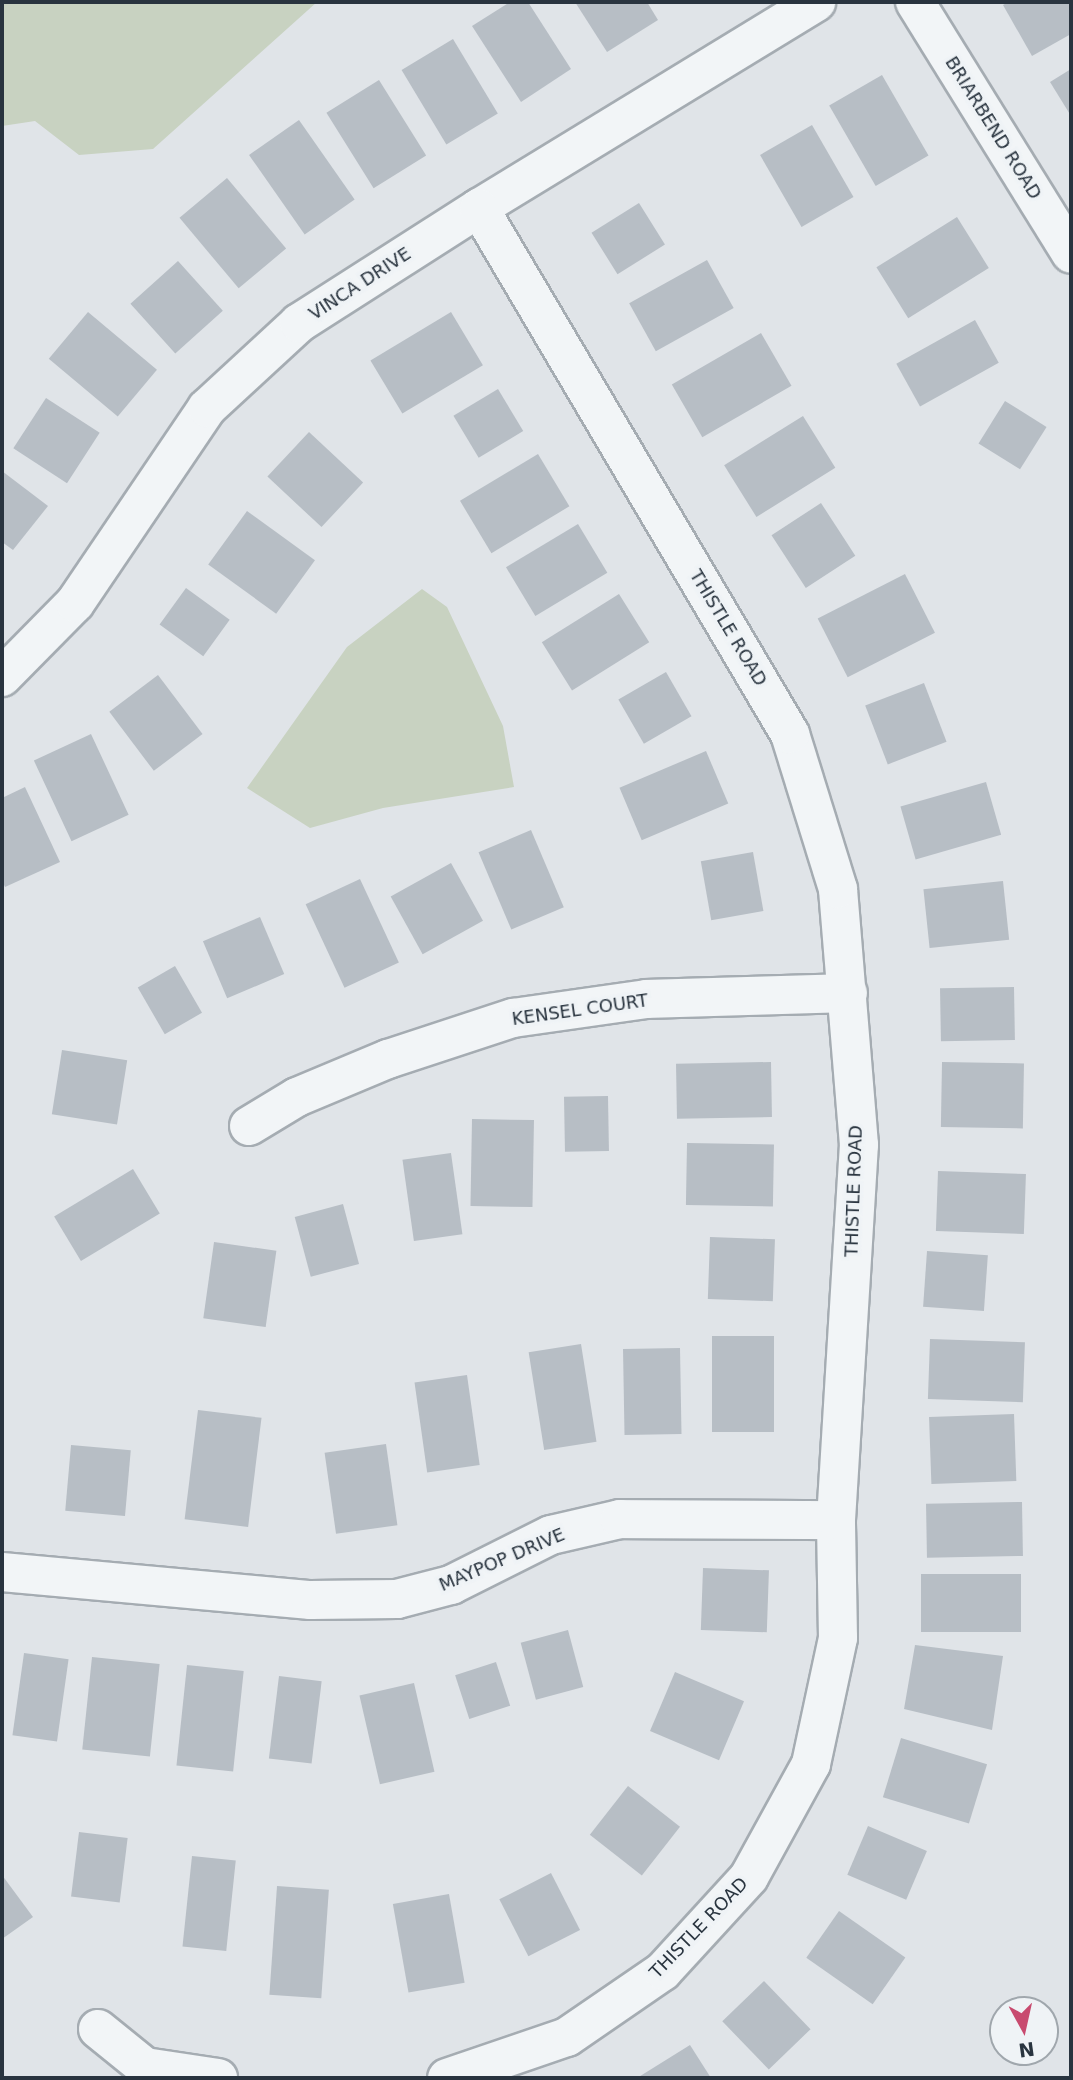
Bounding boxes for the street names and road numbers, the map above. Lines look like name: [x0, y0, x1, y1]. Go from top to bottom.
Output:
street label: BRIARBEND ROAD: [940, 53, 1046, 203]
street label: VINCA DRIVE: [305, 243, 415, 325]
street label: THISTLE ROAD: [685, 566, 771, 690]
street label: KENSEL COURT: [511, 990, 649, 1030]
street label: THISTLE ROAD: [841, 1125, 867, 1257]
street label: MAYPOP DRIVE: [436, 1524, 568, 1596]
street label: THISTLE ROAD: [645, 1873, 753, 1983]

